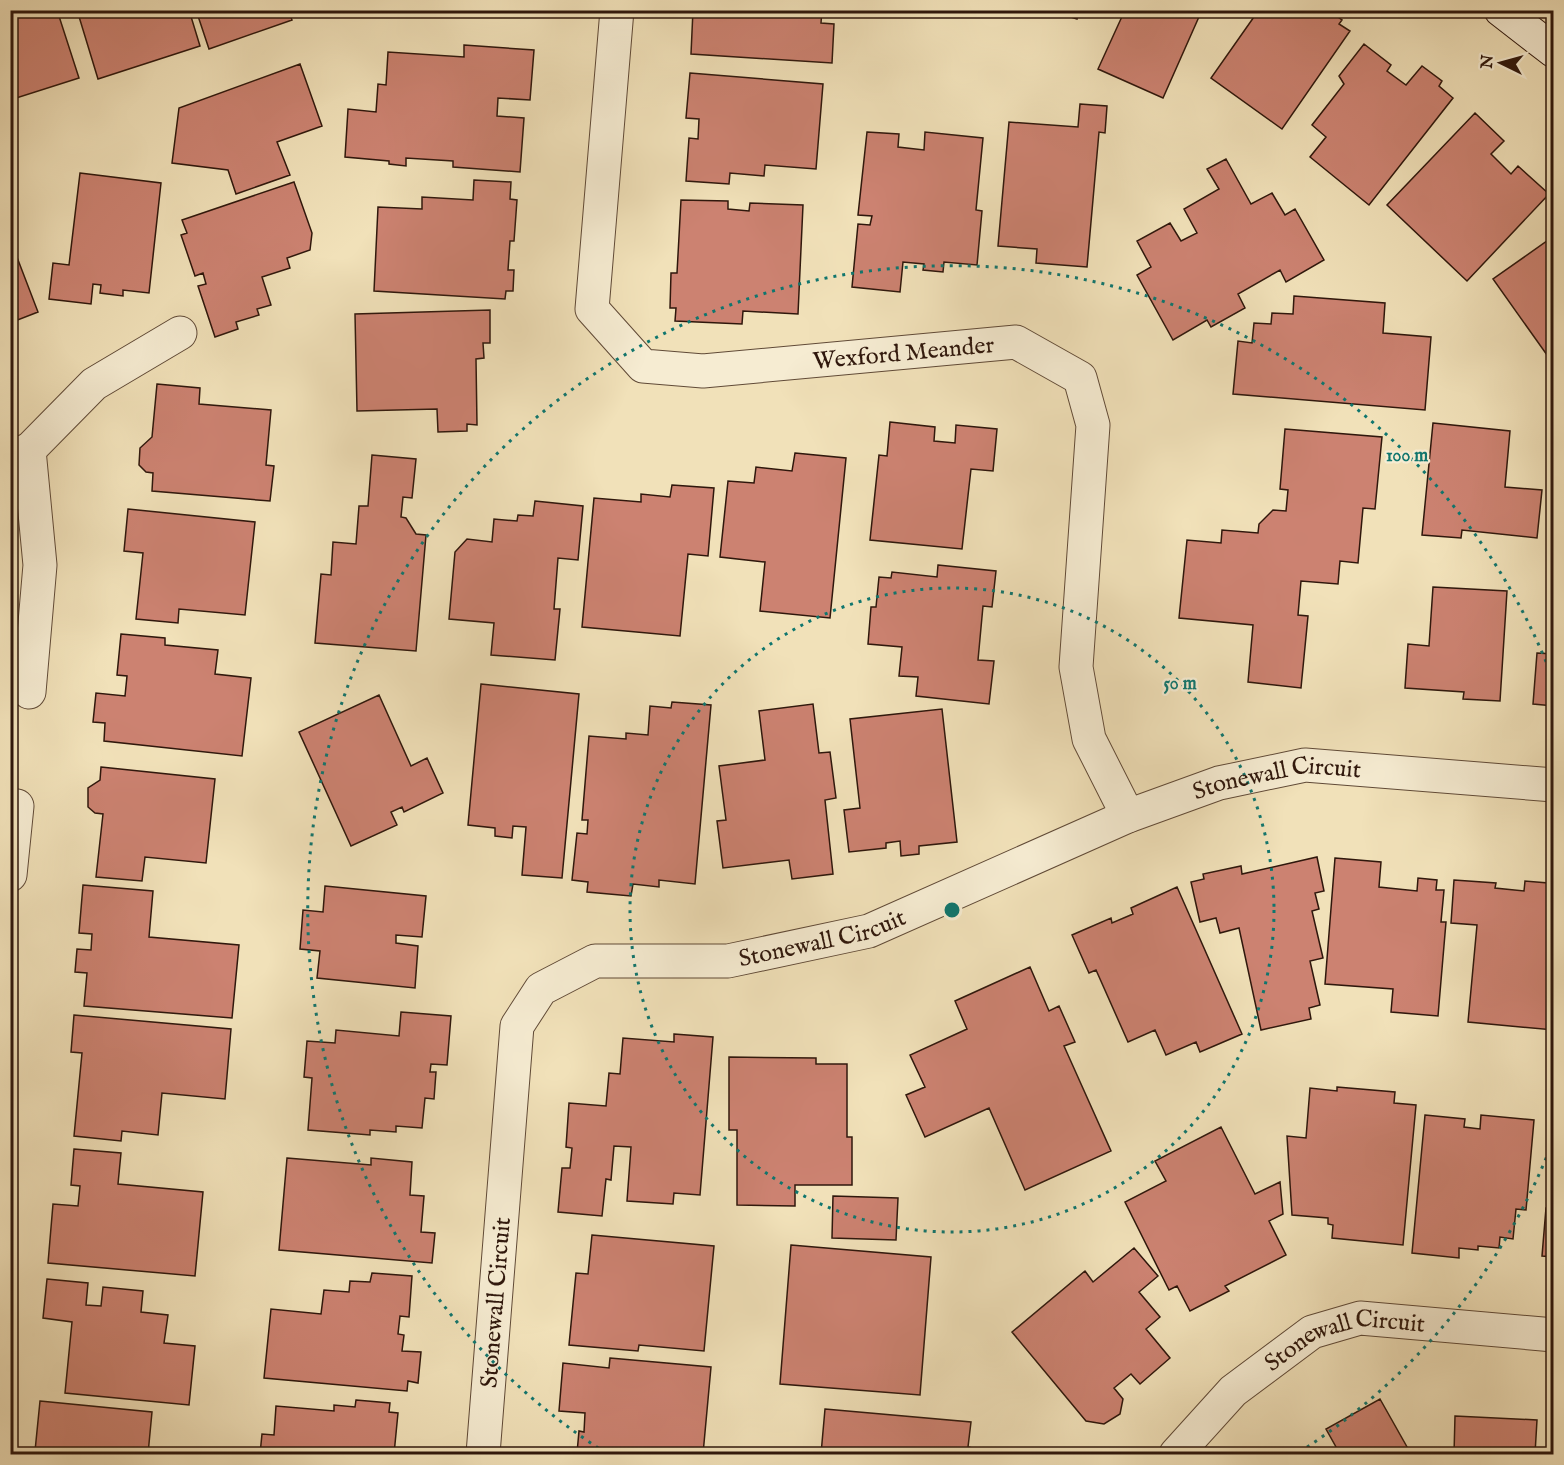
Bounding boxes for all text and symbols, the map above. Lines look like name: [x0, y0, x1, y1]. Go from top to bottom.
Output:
north arrow: [1471, 33, 1531, 93]
text: N: [1477, 54, 1499, 71]
street label: Wexford Meander: [812, 330, 996, 378]
text: 100 m: [1386, 445, 1428, 468]
text: 50 m: [1163, 673, 1197, 696]
street label: Stonewall Circuit: [1189, 751, 1362, 808]
centre of rings: [942, 900, 962, 920]
street label: Stonewall Circuit: [736, 903, 911, 975]
street label: Stonewall Circuit: [474, 1216, 519, 1389]
street label: Stonewall Circuit: [1259, 1304, 1426, 1379]

